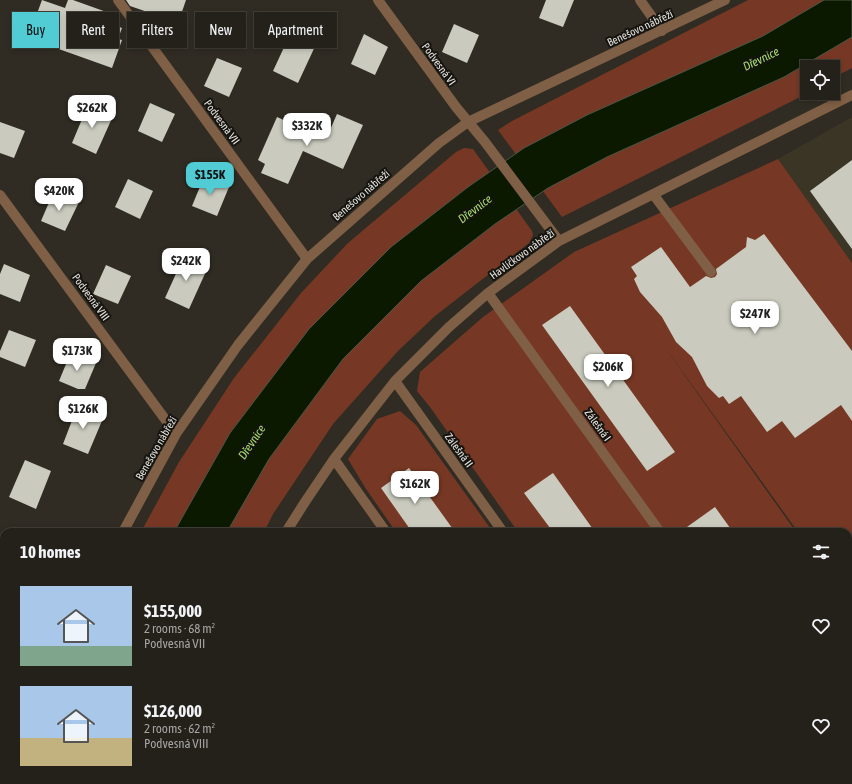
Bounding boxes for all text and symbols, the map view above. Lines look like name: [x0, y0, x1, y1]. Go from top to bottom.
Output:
street label: Benešovo nábřeží: [605, 7, 675, 48]
chip: Buy: [12, 12, 59, 48]
chip: Rent: [67, 12, 119, 48]
chip: Filters: [127, 12, 187, 48]
chip: New: [195, 12, 246, 48]
chip: Apartment: [254, 12, 337, 48]
street label: Podvesná VI: [420, 41, 458, 87]
water label: Dřevnice: [741, 44, 782, 74]
map controls: [800, 60, 840, 100]
button: locate: [800, 60, 840, 100]
pin: $262K: [64, 95, 120, 129]
street label: Podvesná VII: [202, 97, 242, 147]
text: $262K: [77, 100, 107, 115]
pin: $332K: [279, 113, 335, 147]
text: $332K: [292, 118, 322, 133]
pin: $155K: [182, 162, 238, 196]
text: $155K: [195, 167, 225, 182]
street label: Benešovo nábřeží: [330, 167, 392, 223]
pin: $420K: [31, 178, 87, 212]
text: $420K: [44, 183, 74, 198]
water label: Dřevnice: [455, 191, 495, 226]
street label: Havlíčkovo nábřeží: [487, 226, 557, 281]
pin: $242K: [158, 248, 214, 282]
text: $242K: [171, 253, 201, 268]
street label: Podvesná VIII: [70, 271, 112, 323]
pin: $247K: [727, 301, 783, 335]
text: $247K: [740, 306, 770, 321]
pin: $173K: [49, 338, 105, 372]
text: $173K: [62, 343, 92, 358]
pin: $206K: [580, 354, 636, 388]
text: $206K: [593, 359, 623, 374]
pin: $126K: [55, 396, 111, 430]
text: $126K: [68, 401, 98, 416]
street label: Zálešná I: [582, 407, 614, 443]
street label: Benešovo nábřeží: [133, 414, 179, 482]
water label: Dřevnice: [235, 422, 269, 462]
street label: Zálešná II: [443, 431, 475, 469]
pin: $162K: [387, 471, 443, 505]
text: $162K: [400, 476, 430, 491]
icon: filters: [810, 541, 832, 563]
text: 10 homes: [20, 542, 81, 562]
text: $155,000: [144, 601, 202, 621]
icon: home: [52, 602, 100, 650]
icon: heart: [810, 615, 832, 637]
text: 2 rooms · 68 m²: [144, 621, 215, 636]
text: Podvesná VII: [144, 636, 205, 651]
text: $126,000: [144, 701, 202, 721]
icon: home: [52, 702, 100, 750]
icon: heart: [810, 715, 832, 737]
text: 2 rooms · 62 m²: [144, 721, 215, 736]
text: Podvesná VIII: [144, 736, 209, 751]

